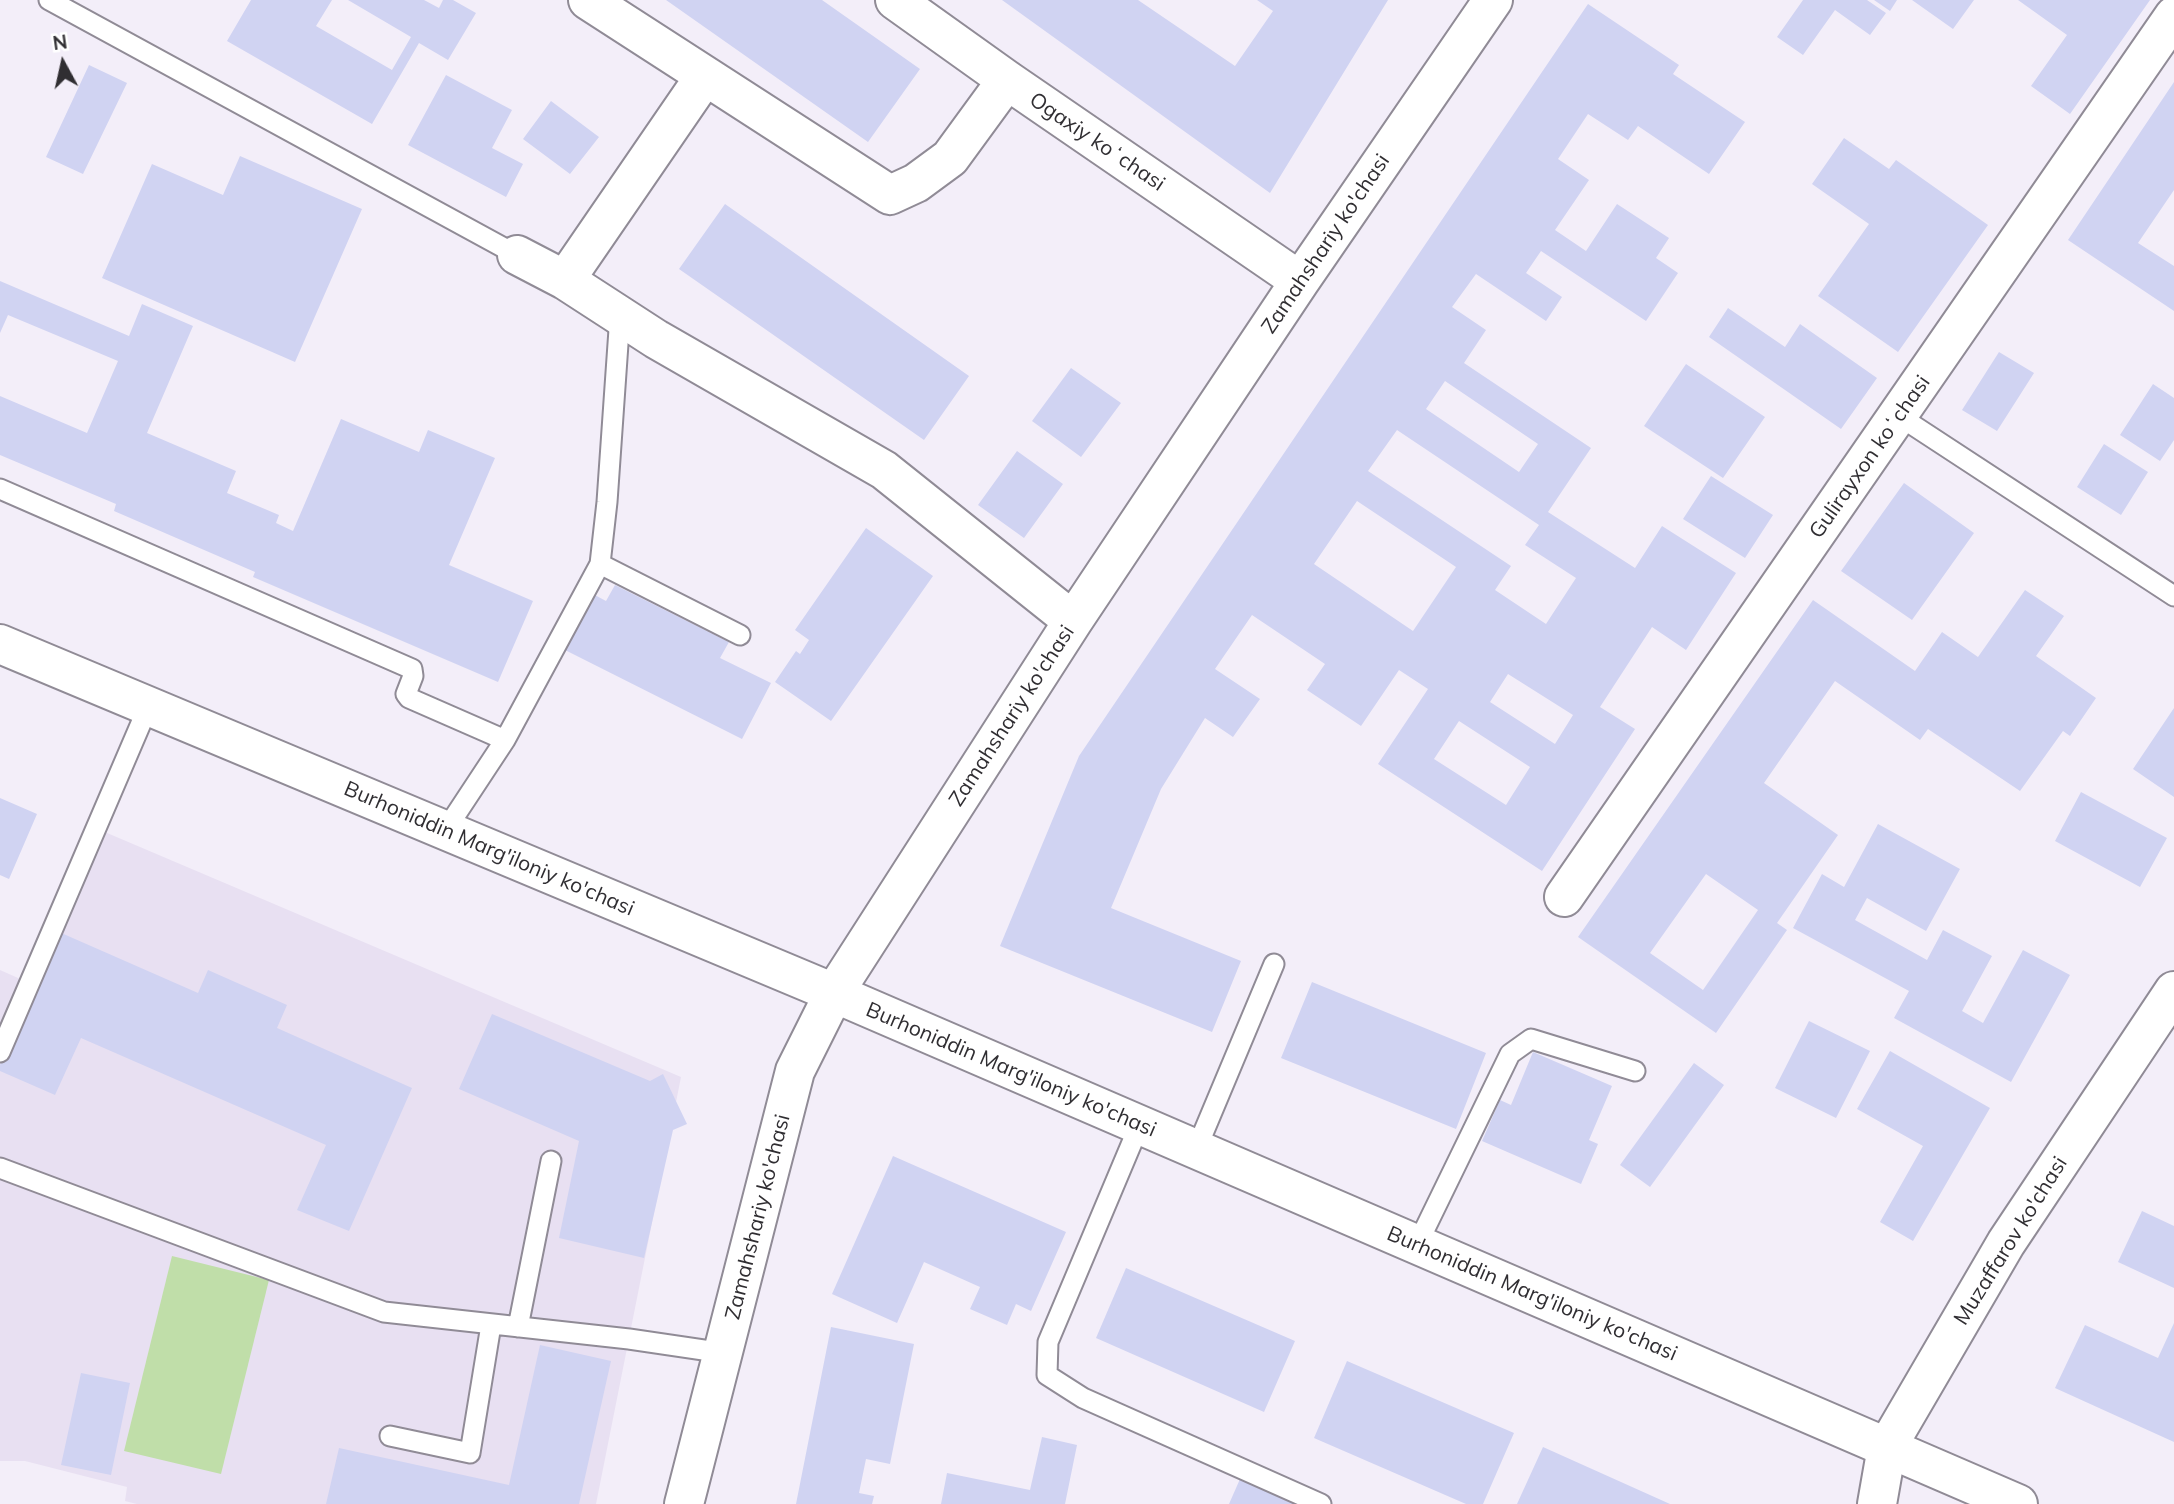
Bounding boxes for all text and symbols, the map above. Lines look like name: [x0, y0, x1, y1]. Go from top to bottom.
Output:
north arrow: [28, 28, 98, 98]
text: N: [51, 29, 69, 55]
street label: Ogaxiy koʻchasi: [1024, 87, 1170, 197]
street label: Zamahshariy ko'chasi: [1257, 150, 1395, 338]
street label: Gulirayxon koʻchasi: [1804, 371, 1936, 543]
street label: Zamahshariy ko'chasi: [944, 621, 1080, 811]
street label: Burhoniddin Marg'iloniy ko'chasi: [340, 776, 638, 922]
street label: Burhoniddin Marg'iloniy ko'chasi: [862, 997, 1160, 1143]
street label: Zamahshariy ko'chasi: [720, 1112, 796, 1322]
street label: Muzaffarov ko'chasi: [1949, 1152, 2073, 1330]
street label: Burhoniddin Marg'iloniy ko'chasi: [1383, 1221, 1681, 1367]

